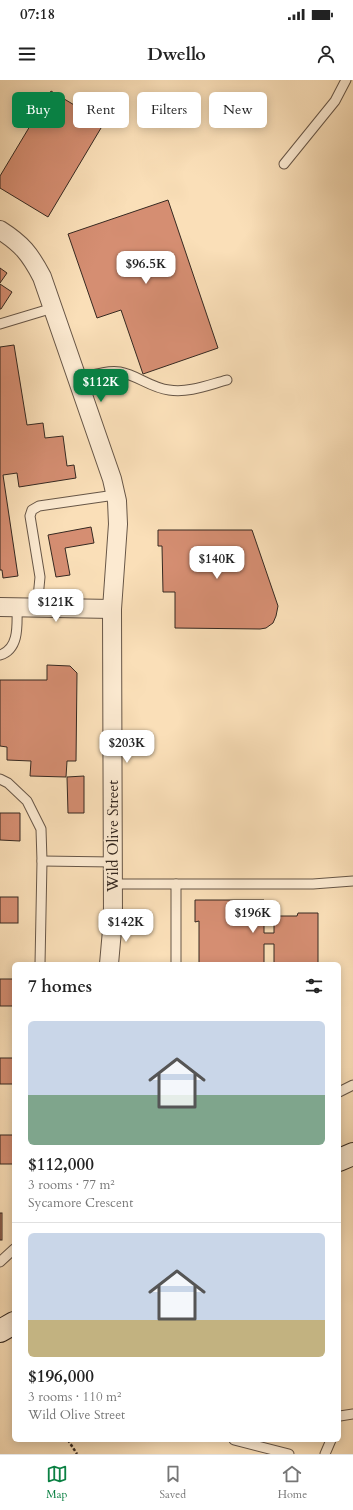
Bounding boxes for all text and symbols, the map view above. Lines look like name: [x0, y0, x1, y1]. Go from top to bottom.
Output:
text: 07:18: [20, 4, 55, 24]
text: Dwello: [147, 42, 206, 67]
icon: menu: [16, 43, 38, 65]
icon: person: [315, 43, 337, 65]
chip: Buy: [12, 92, 65, 128]
chip: Rent: [73, 92, 129, 128]
chip: Filters: [137, 92, 201, 128]
chip: New: [209, 92, 267, 128]
pin: $96.5K: [113, 251, 179, 285]
text: $96.5K: [126, 255, 166, 273]
pin: $112K: [73, 369, 129, 403]
text: $112K: [82, 373, 120, 391]
pin: $140K: [189, 546, 245, 580]
text: $140K: [198, 550, 236, 568]
pin: $121K: [28, 589, 84, 623]
text: $121K: [37, 593, 75, 611]
pin: $203K: [99, 730, 155, 764]
text: $203K: [108, 734, 146, 752]
street label: Wild Olive Street: [103, 780, 123, 893]
pin: $196K: [225, 900, 281, 934]
text: $196K: [234, 904, 272, 922]
pin: $142K: [98, 909, 154, 943]
text: $142K: [107, 913, 145, 931]
text: 7 homes: [28, 975, 92, 998]
icon: filters: [303, 975, 325, 997]
icon: home: [141, 1047, 213, 1119]
text: $112,000: [28, 1153, 94, 1176]
text: 3 rooms · 77 m²: [28, 1176, 115, 1194]
text: Sycamore Crescent: [28, 1194, 133, 1212]
icon: home: [141, 1259, 213, 1331]
text: $196,000: [28, 1365, 94, 1388]
text: 3 rooms · 110 m²: [28, 1388, 121, 1406]
text: Wild Olive Street: [28, 1406, 125, 1424]
tab: Map: [46, 1463, 68, 1502]
tab: Saved: [159, 1463, 186, 1502]
tab: Home: [278, 1463, 307, 1502]

